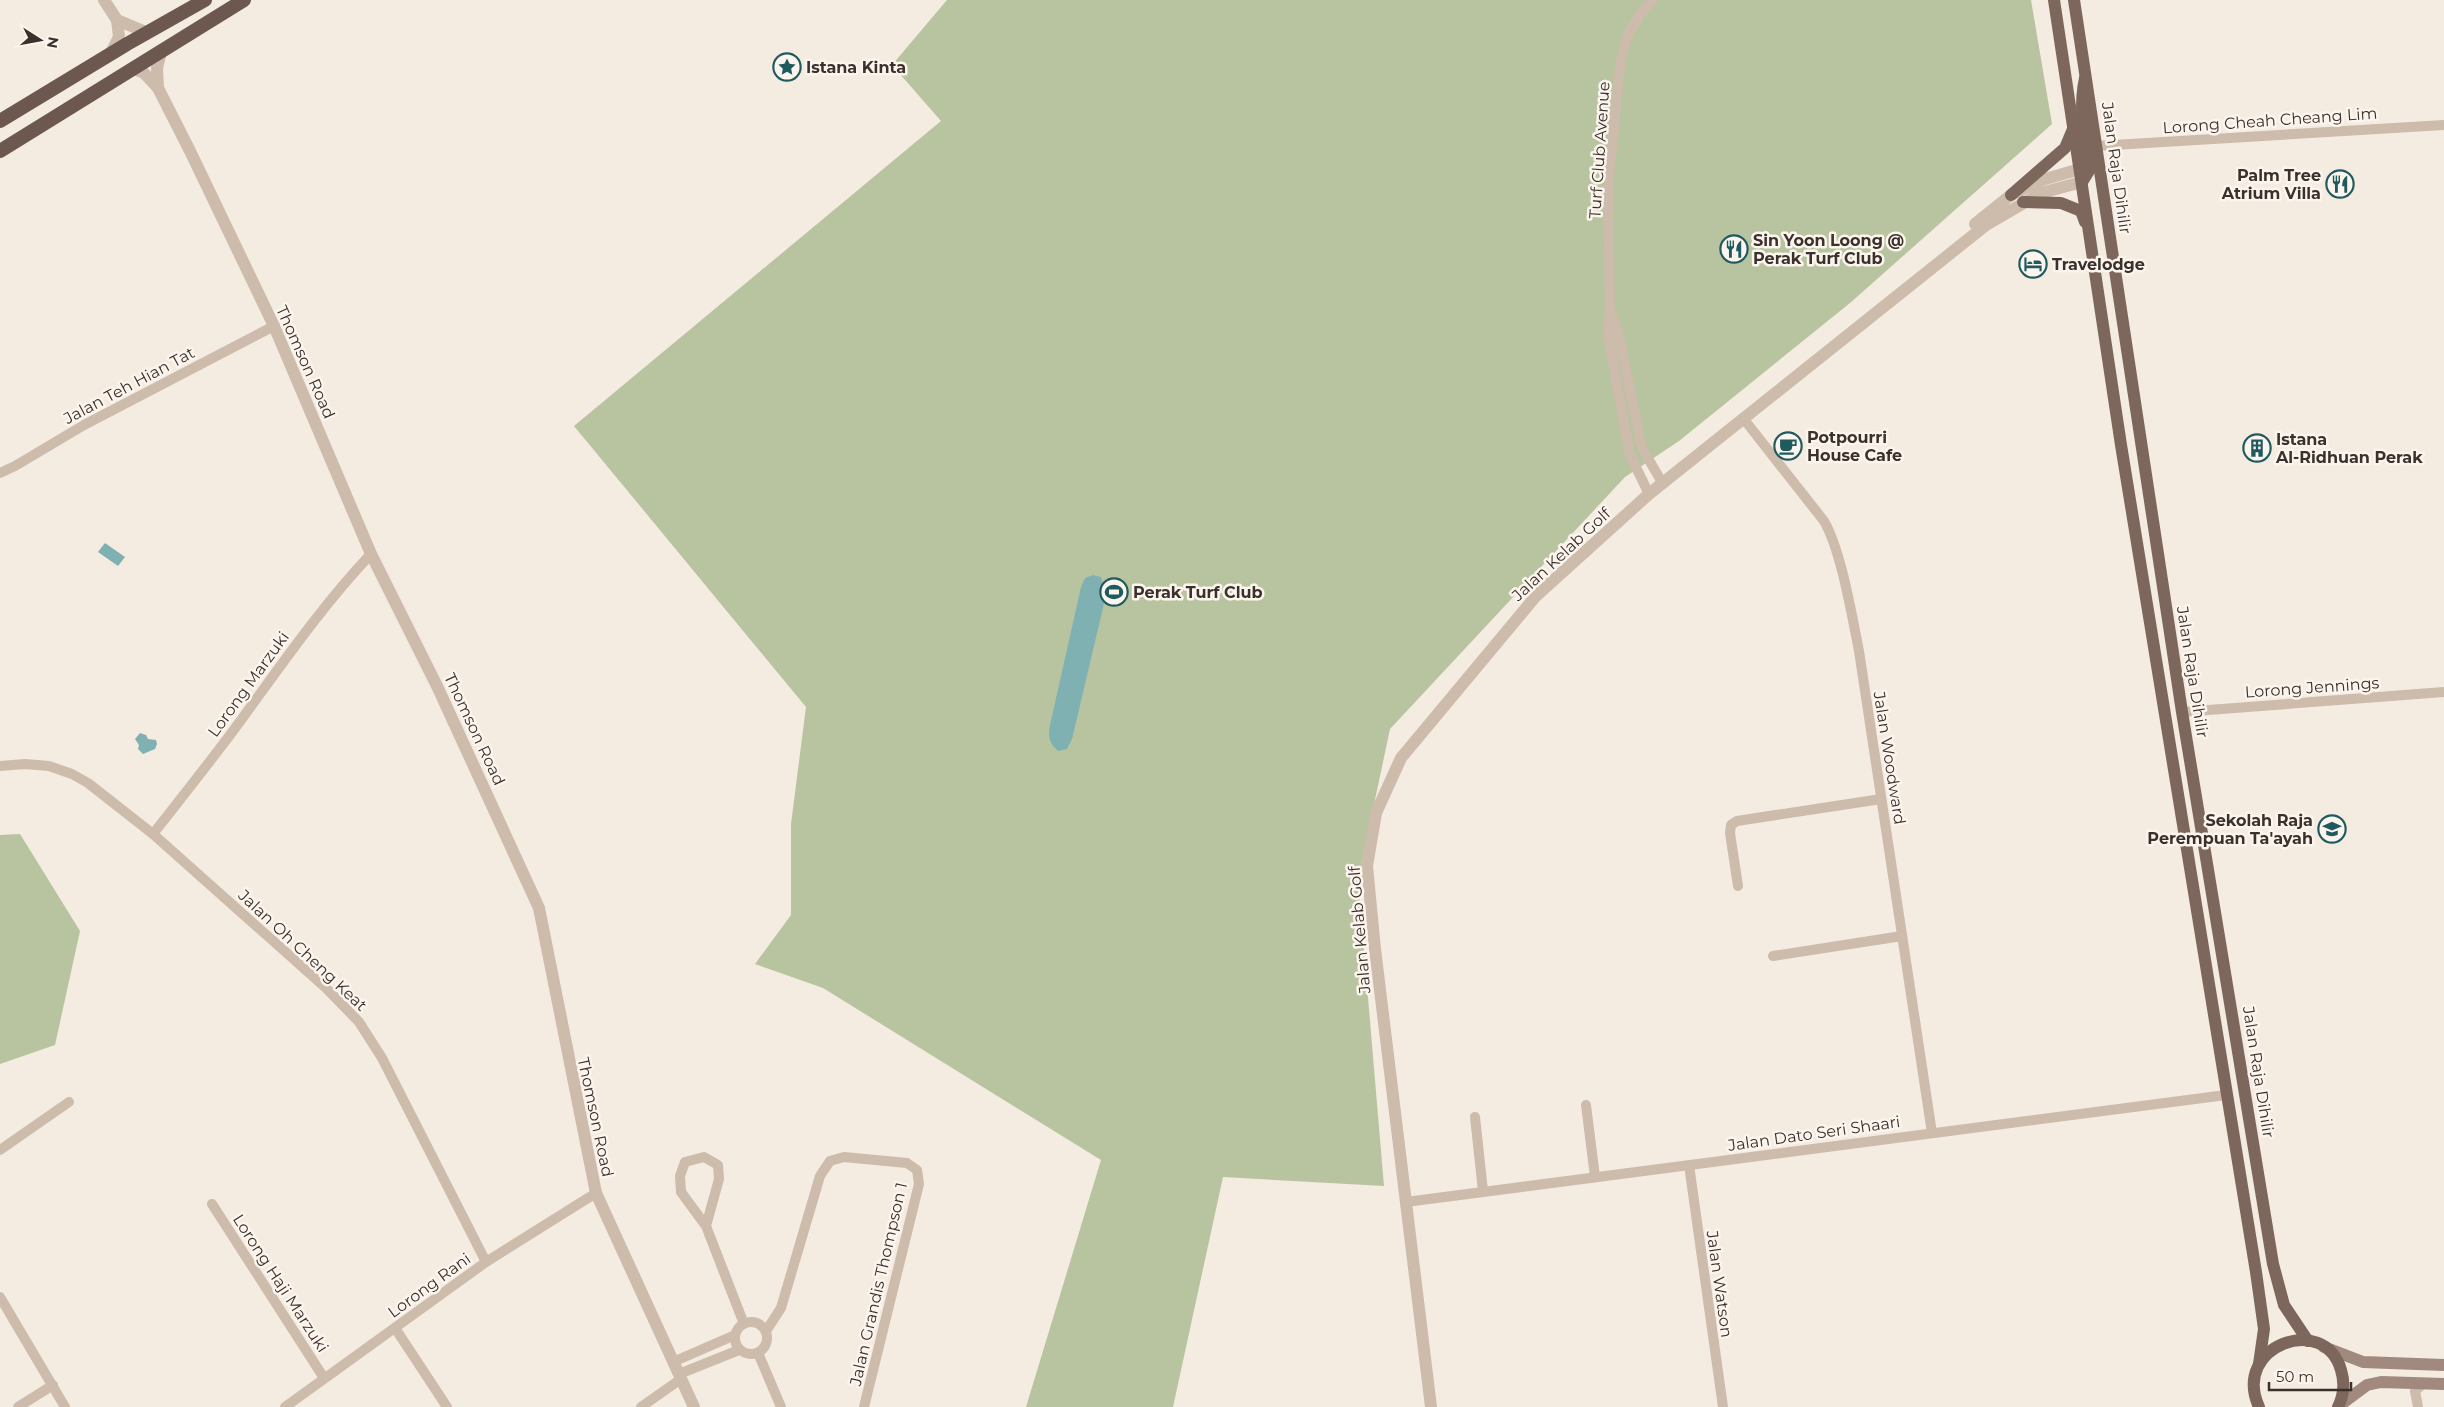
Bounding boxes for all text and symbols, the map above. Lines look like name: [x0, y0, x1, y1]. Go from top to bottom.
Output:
north arrow: [15, 15, 65, 65]
text: N: [43, 35, 63, 50]
place icon: Istana Kinta: [772, 52, 802, 82]
place label: Istana Kinta: [806, 58, 906, 77]
street label: Turf Club Avenue: [1585, 81, 1614, 219]
street label: Jalan Raja Dihilir: [2098, 100, 2135, 235]
street label: Lorong Cheah Cheang Lim: [2162, 104, 2378, 137]
place label: Palm Tree Atrium Villa: [2221, 166, 2321, 203]
restaurant icon: Palm Tree Atrium Villa: [2325, 169, 2355, 199]
place label: Sin Yoon Loong @ Perak Turf Club: [1753, 231, 1904, 268]
restaurant icon: Sin Yoon Loong @ Perak Turf Club: [1719, 234, 1749, 264]
hotel icon: Travelodge: [2018, 249, 2048, 279]
place label: Travelodge: [2052, 255, 2145, 274]
street label: Thomson Road: [272, 303, 339, 422]
street label: Jalan Teh Hian Tat: [60, 343, 198, 428]
place label: Potpourri House Cafe: [1807, 428, 1902, 465]
place label: Istana Al-Ridhuan Perak: [2275, 430, 2423, 467]
cafe icon: Potpourri House Cafe: [1773, 431, 1803, 461]
building icon: Istana Al-Ridhuan Perak: [2242, 433, 2272, 463]
street label: Jalan Kelab Golf: [1507, 503, 1615, 606]
sports icon: Perak Turf Club: [1099, 577, 1129, 607]
place label: Perak Turf Club: [1133, 583, 1263, 602]
street label: Jalan Raja Dihilir: [2173, 604, 2212, 739]
street label: Lorong Marzuki: [204, 628, 293, 741]
street label: Thomson Road: [440, 670, 509, 788]
street label: Lorong Jennings: [2244, 673, 2380, 702]
street label: Jalan Woodward: [1869, 689, 1909, 826]
place label: Sekolah Raja Perempuan Ta'ayah: [2147, 811, 2313, 848]
school or university icon: Sekolah Raja Perempuan Ta'ayah: [2317, 814, 2347, 844]
street label: Jalan Kelab Golf: [1344, 865, 1375, 995]
street label: Jalan Oh Cheng Keat: [234, 885, 371, 1015]
street label: Jalan Raja Dihilir: [2239, 1004, 2278, 1139]
street label: Thomson Road: [574, 1056, 617, 1179]
street label: Jalan Dato Seri Shaari: [1726, 1112, 1901, 1155]
street label: Jalan Grandis Thompson 1: [846, 1181, 911, 1389]
street label: Lorong Haji Marzuki: [229, 1211, 332, 1356]
street label: Jalan Watson: [1702, 1228, 1736, 1339]
street label: Lorong Rani: [384, 1249, 474, 1322]
scale bar: [2269, 1360, 2352, 1392]
text: 50 m: [2276, 1367, 2314, 1386]

